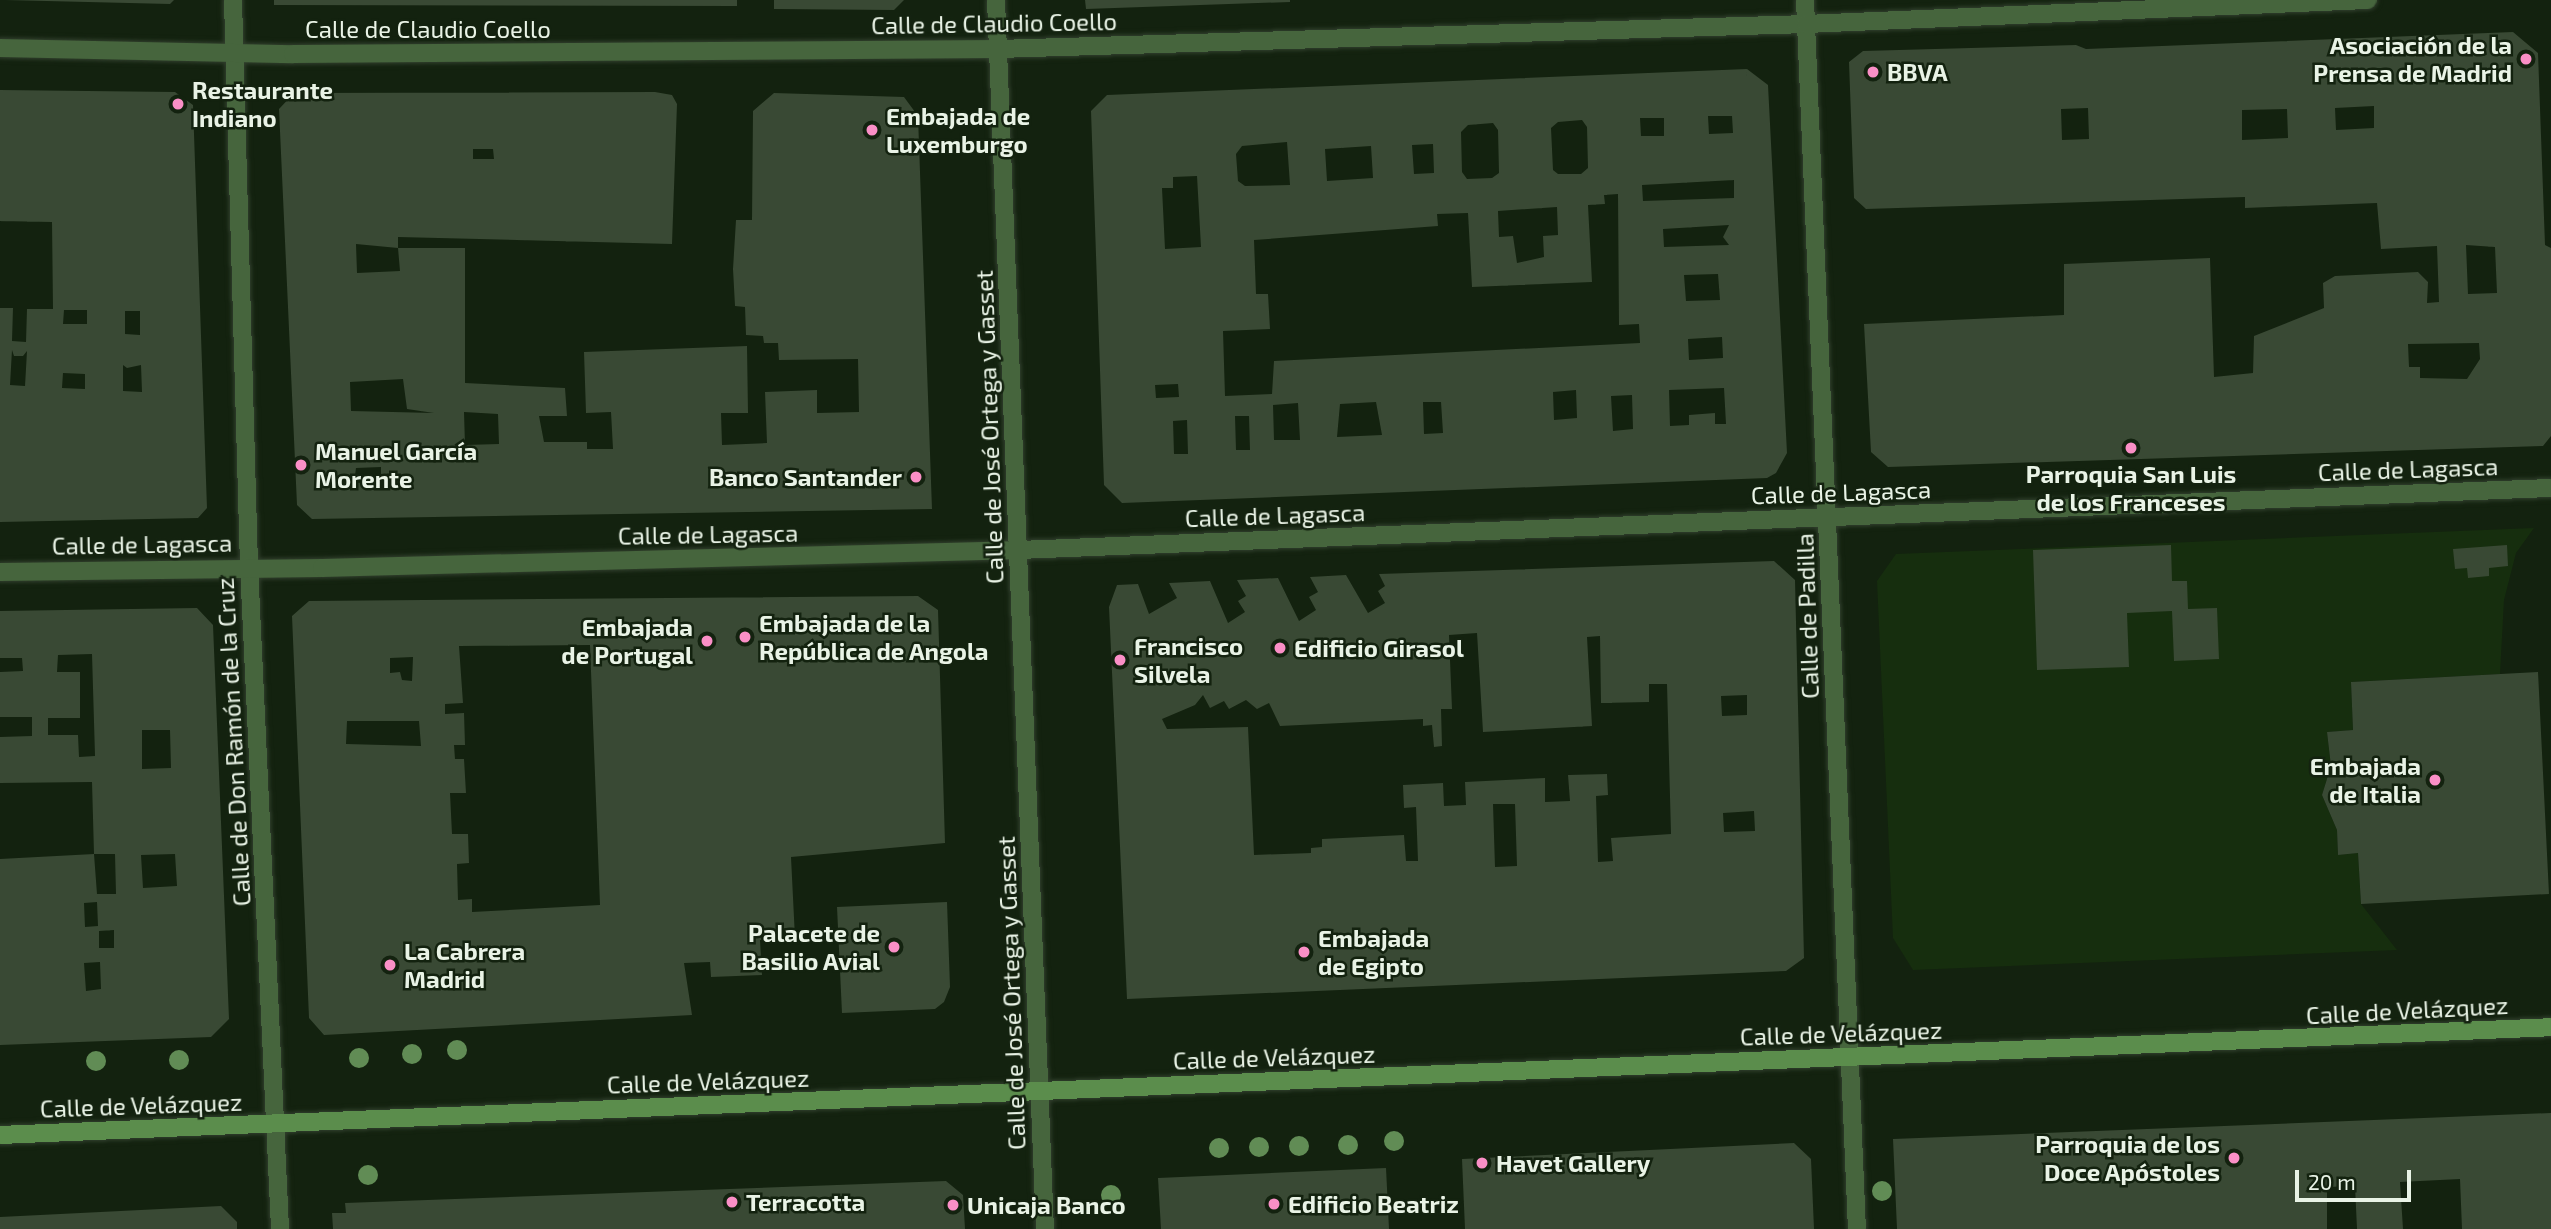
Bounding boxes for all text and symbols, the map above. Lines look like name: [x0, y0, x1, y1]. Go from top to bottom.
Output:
street label: Calle de Claudio Coello: [871, 6, 1117, 40]
street label: Calle de Claudio Coello: [305, 15, 551, 43]
place label: Asociación de la Prensa de Madrid: [2313, 31, 2512, 87]
marker: Asociación de la Prensa de Madrid: [2518, 51, 2534, 67]
place label: BBVA: [1887, 58, 1948, 86]
marker: BBVA: [1865, 64, 1881, 80]
place label: Restaurante Indiano: [192, 76, 333, 132]
marker: Restaurante Indiano: [170, 96, 186, 112]
place label: Embajada de Luxemburgo: [886, 102, 1030, 158]
marker: Embajada de Luxemburgo: [864, 122, 880, 138]
street label: Calle de José Ortega y Gasset: [969, 269, 1009, 585]
place label: Manuel García Morente: [315, 437, 478, 493]
marker: Parroquia San Luis de los Franceses: [2123, 440, 2139, 456]
street label: Calle de Lagasca: [2317, 451, 2499, 487]
marker: Manuel García Morente: [293, 457, 309, 473]
place label: Parroquia San Luis de los Franceses: [2026, 460, 2236, 516]
place label: Banco Santander: [709, 463, 902, 491]
marker: Banco Santander: [908, 469, 924, 485]
street label: Calle de Lagasca: [1750, 474, 1932, 510]
street label: Calle de Lagasca: [1184, 497, 1366, 533]
street label: Calle de Lagasca: [618, 518, 798, 550]
street label: Calle de Lagasca: [52, 528, 232, 560]
street label: Calle de Padilla: [1790, 533, 1824, 699]
street label: Calle de Don Ramón de la Cruz: [210, 577, 256, 907]
place label: Embajada de la República de Angola: [759, 609, 989, 665]
place label: Embajada de Portugal: [561, 613, 693, 669]
marker: Embajada de la República de Angola: [737, 629, 753, 645]
place label: Francisco Silvela: [1134, 632, 1243, 688]
marker: Embajada de Portugal: [699, 633, 715, 649]
place label: Edificio Girasol: [1294, 634, 1464, 662]
marker: Edificio Girasol: [1272, 640, 1288, 656]
marker: Francisco Silvela: [1112, 652, 1128, 668]
place label: Embajada de Italia: [2310, 752, 2421, 808]
marker: Embajada de Italia: [2427, 772, 2443, 788]
street label: Calle de José Ortega y Gasset: [991, 835, 1031, 1151]
place label: Palacete de Basilio Avial: [741, 919, 880, 975]
place label: Embajada de Egipto: [1318, 924, 1429, 980]
place label: La Cabrera Madrid: [404, 937, 525, 993]
marker: Palacete de Basilio Avial: [886, 939, 902, 955]
marker: Embajada de Egipto: [1296, 944, 1312, 960]
marker: La Cabrera Madrid: [382, 957, 398, 973]
street label: Calle de Velázquez: [2305, 990, 2509, 1030]
street label: Calle de Velázquez: [1739, 1015, 1943, 1051]
street label: Calle de Velázquez: [1172, 1039, 1376, 1075]
street label: Calle de Velázquez: [606, 1063, 810, 1099]
street label: Calle de Velázquez: [39, 1087, 243, 1123]
place label: Parroquia de los Doce Apóstoles: [2035, 1130, 2220, 1186]
place label: Havet Gallery: [1496, 1149, 1650, 1177]
marker: Parroquia de los Doce Apóstoles: [2226, 1150, 2242, 1166]
marker: Havet Gallery: [1474, 1155, 1490, 1171]
scale bar: [2299, 1156, 2414, 1200]
text: 20 m: [2308, 1169, 2356, 1194]
place label: Terracotta: [746, 1188, 865, 1216]
place label: Edificio Beatriz: [1288, 1190, 1459, 1218]
place label: Unicaja Banco: [967, 1191, 1126, 1219]
marker: Terracotta: [724, 1194, 740, 1210]
marker: Edificio Beatriz: [1266, 1196, 1282, 1212]
marker: Unicaja Banco: [945, 1197, 961, 1213]

